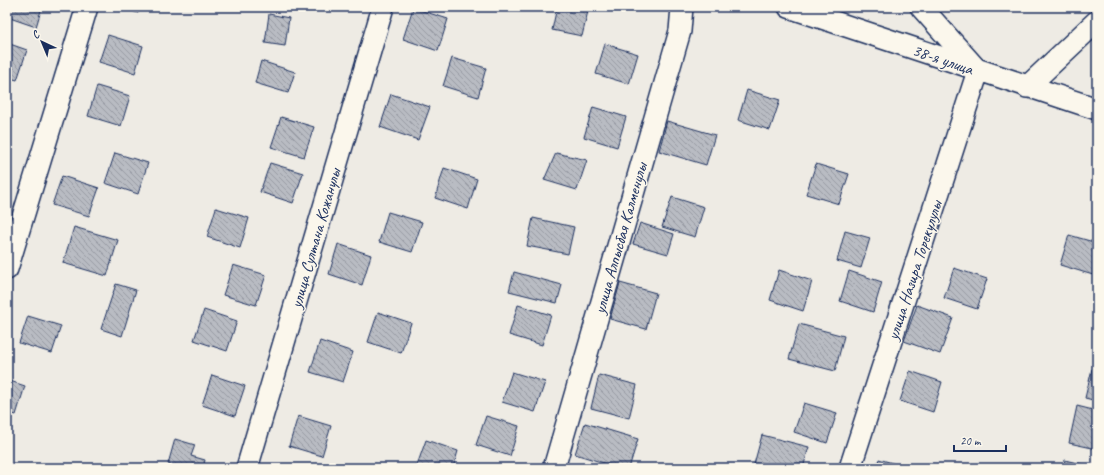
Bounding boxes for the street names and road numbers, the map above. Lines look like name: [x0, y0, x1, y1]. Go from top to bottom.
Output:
street label: 38-я улица: [910, 39, 977, 80]
street label: улица Алпысбая Калменулы: [589, 158, 653, 317]
street label: улица Султана Кожанулы: [285, 164, 346, 311]
street label: улица Назира Торекулулы: [882, 196, 948, 343]

